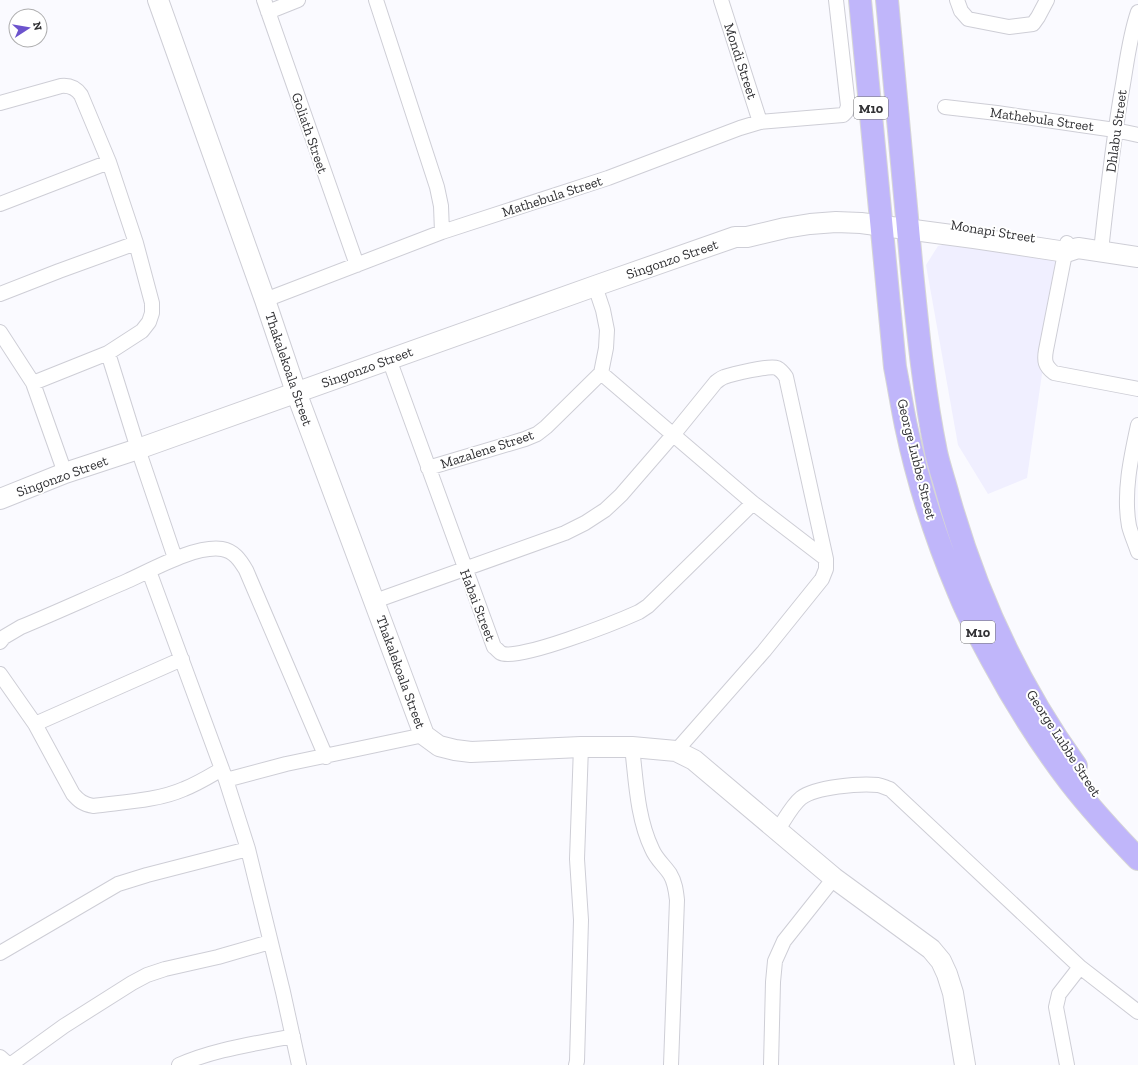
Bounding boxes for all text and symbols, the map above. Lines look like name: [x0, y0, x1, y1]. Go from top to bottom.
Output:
north arrow: [8, 8, 48, 48]
text: N: [30, 21, 45, 32]
street label: Mondi Street: [720, 21, 761, 102]
street label: Dhlabu Street: [1102, 88, 1131, 174]
street label: Goliath Street: [288, 91, 332, 177]
road number: M10: [854, 97, 888, 119]
street label: Mathebula Street: [989, 104, 1096, 135]
street label: Mathebula Street: [500, 172, 605, 221]
street label: Monapi Street: [949, 216, 1037, 247]
street label: Singonzo Street: [624, 236, 721, 283]
street label: Thakalekoala Street: [261, 310, 316, 429]
street label: Singonzo Street: [319, 343, 416, 392]
street label: George Lubbe Street: [893, 397, 940, 522]
street label: Mazalene Street: [438, 426, 537, 473]
street label: Singonzo Street: [14, 452, 111, 501]
street label: Habai Street: [456, 567, 499, 644]
street label: Thakalekoala Street: [372, 613, 429, 732]
road number: M10: [961, 621, 995, 643]
street label: George Lubbe Street: [1023, 687, 1105, 800]

